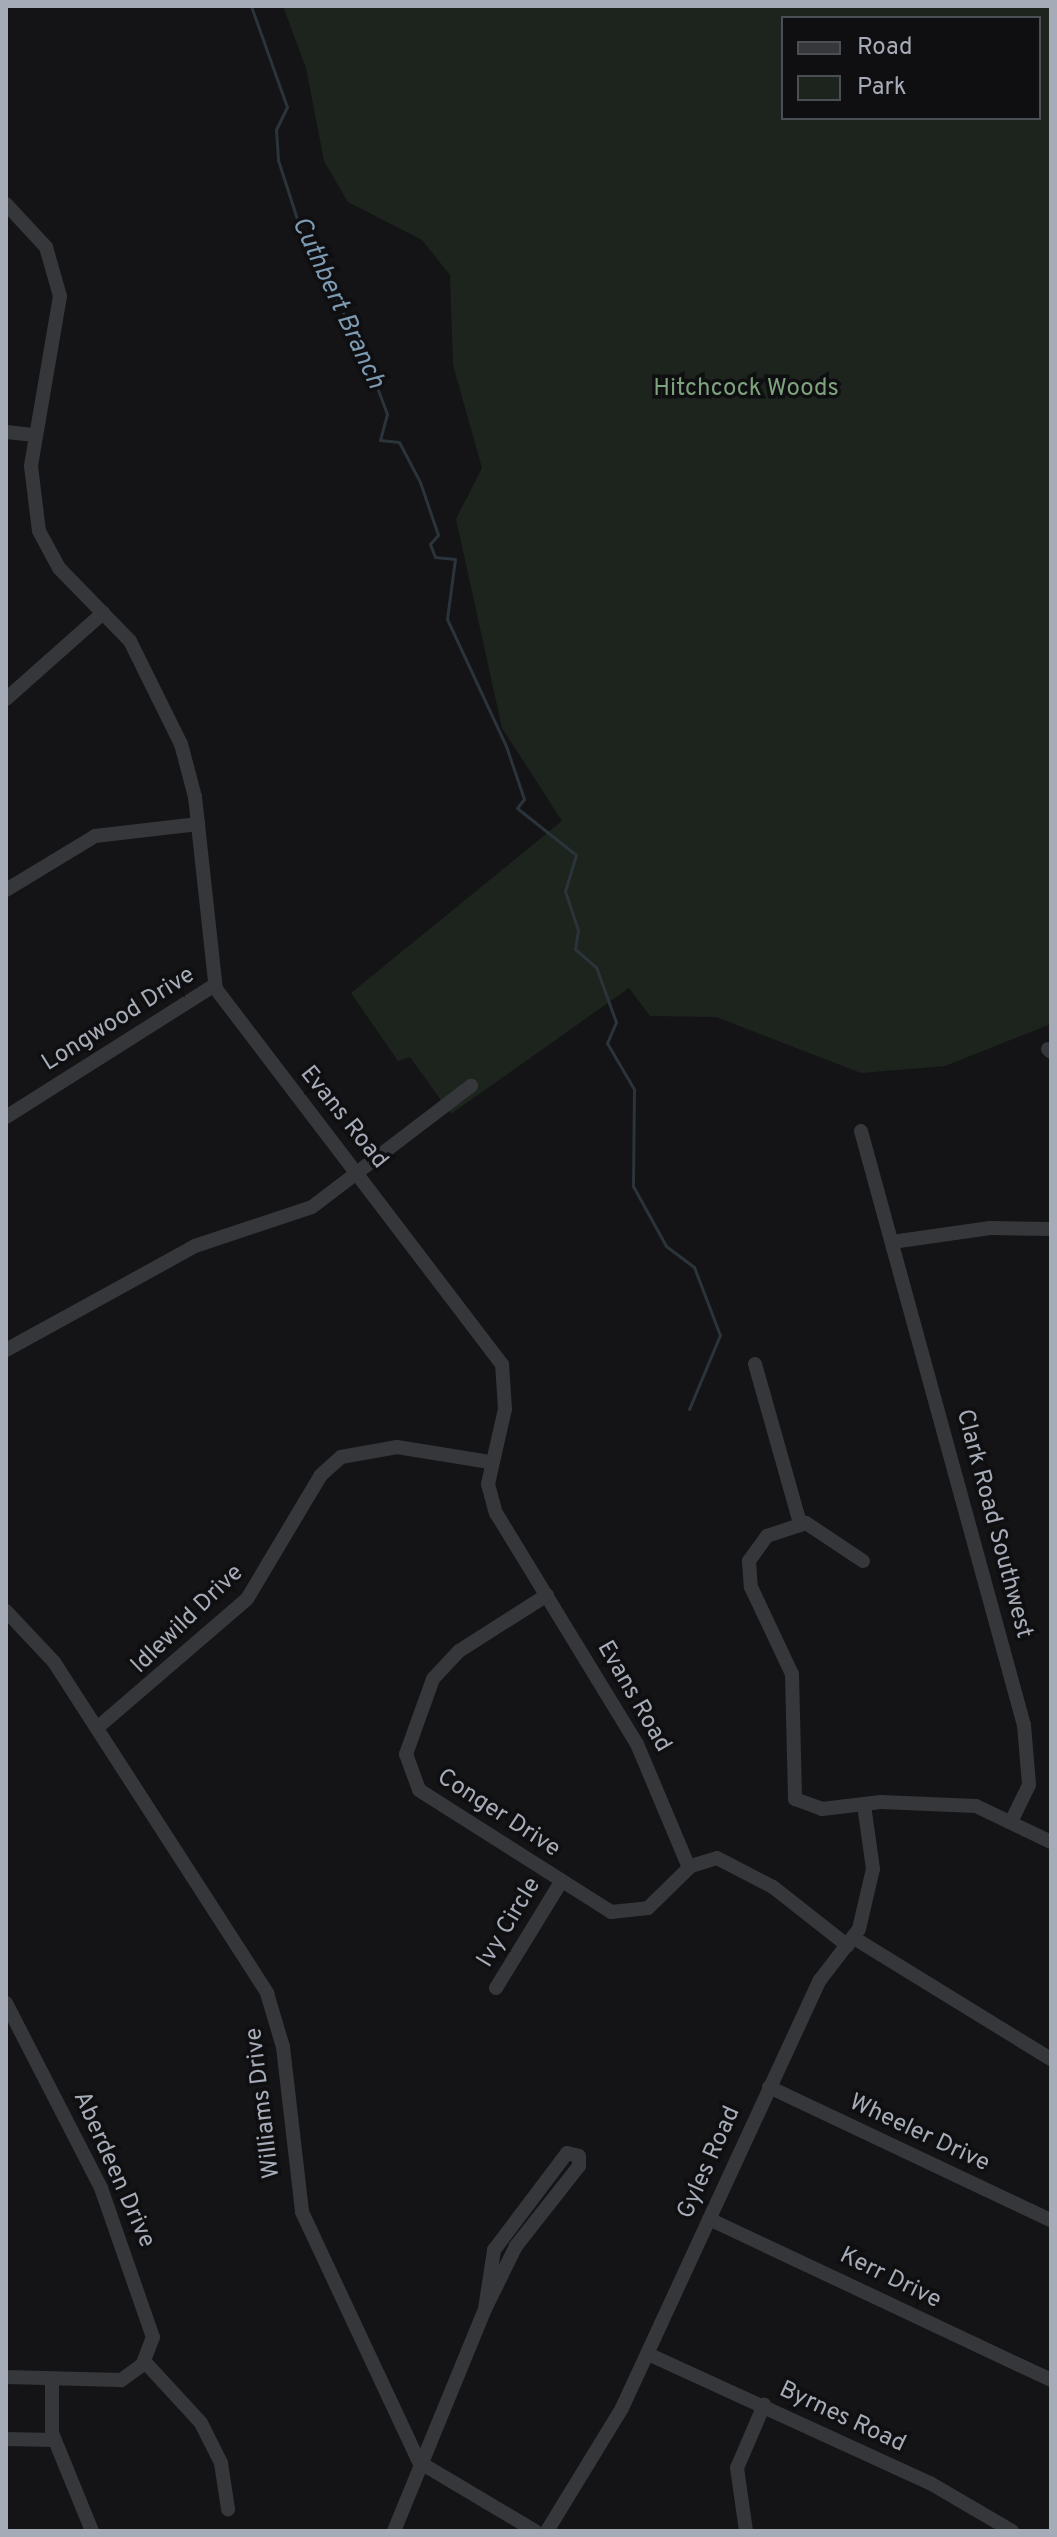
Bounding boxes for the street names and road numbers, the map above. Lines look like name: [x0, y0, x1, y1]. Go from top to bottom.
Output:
street label: Longwood Drive: [37, 962, 201, 1078]
street label: Evans Road: [293, 1061, 393, 1175]
street label: Clark Road Southwest: [949, 1406, 1037, 1642]
street label: Idlewild Drive: [126, 1559, 250, 1681]
street label: Evans Road: [590, 1636, 676, 1758]
street label: Conger Drive: [431, 1763, 565, 1865]
street label: Ivy Circle: [472, 1873, 548, 1973]
street label: Williams Drive: [240, 2026, 288, 2180]
street label: Aberdeen Drive: [66, 2087, 160, 2253]
street label: Wheeler Drive: [844, 2089, 994, 2179]
street label: Gyles Road: [672, 2102, 748, 2224]
street label: Kerr Drive: [835, 2242, 945, 2316]
street label: Byrnes Road: [774, 2376, 910, 2460]

